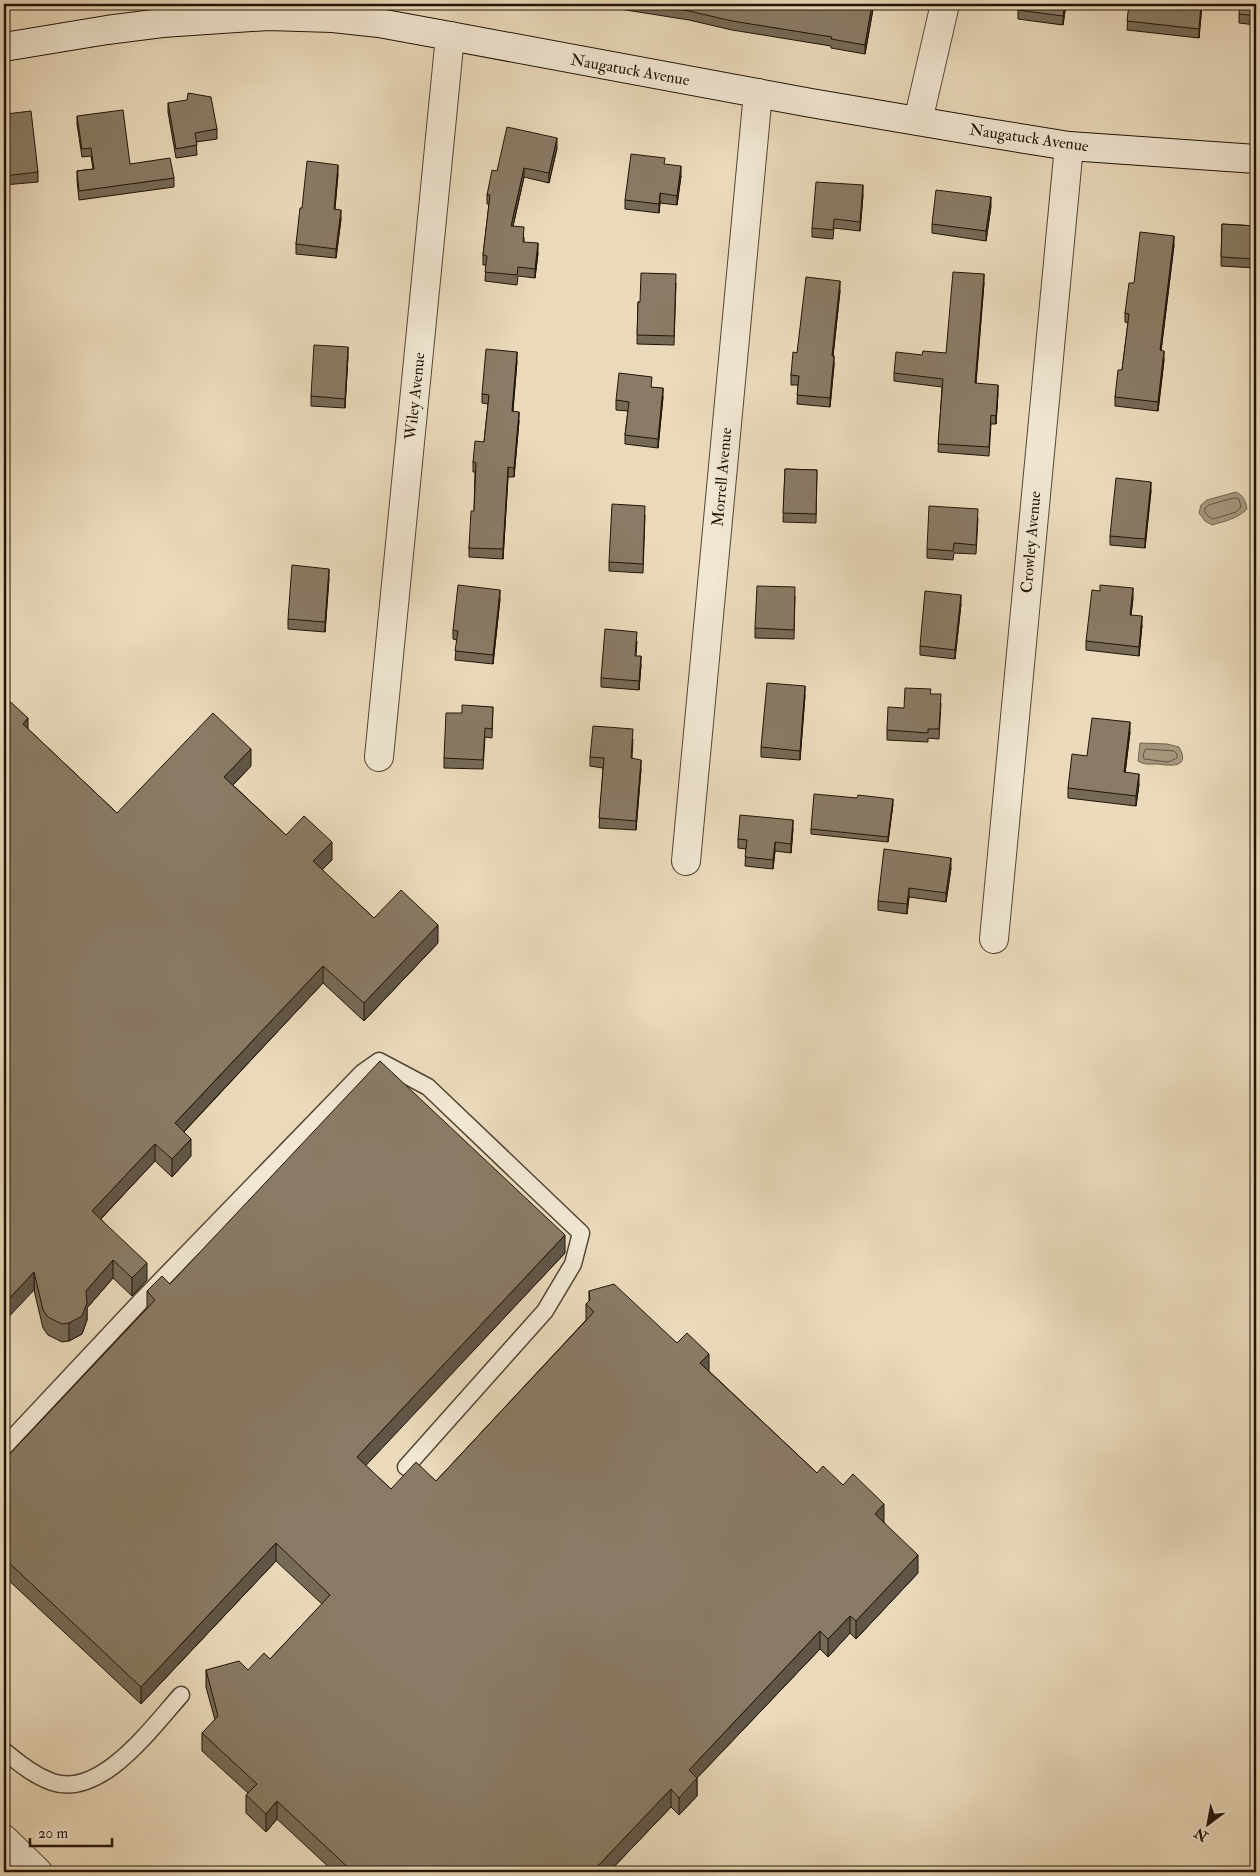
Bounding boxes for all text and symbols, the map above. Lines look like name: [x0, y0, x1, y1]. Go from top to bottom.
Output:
street label: Naugatuck Avenue: [569, 50, 691, 90]
street label: Naugatuck Avenue: [968, 120, 1090, 156]
street label: Wiley Avenue: [400, 351, 430, 442]
street label: Morrell Avenue: [708, 426, 736, 527]
street label: Crowley Avenue: [1017, 490, 1045, 594]
north arrow: [1182, 1798, 1232, 1848]
scale bar: [30, 1816, 112, 1848]
text: 20 m: [38, 1824, 68, 1843]
text: N: [1191, 1824, 1212, 1846]

